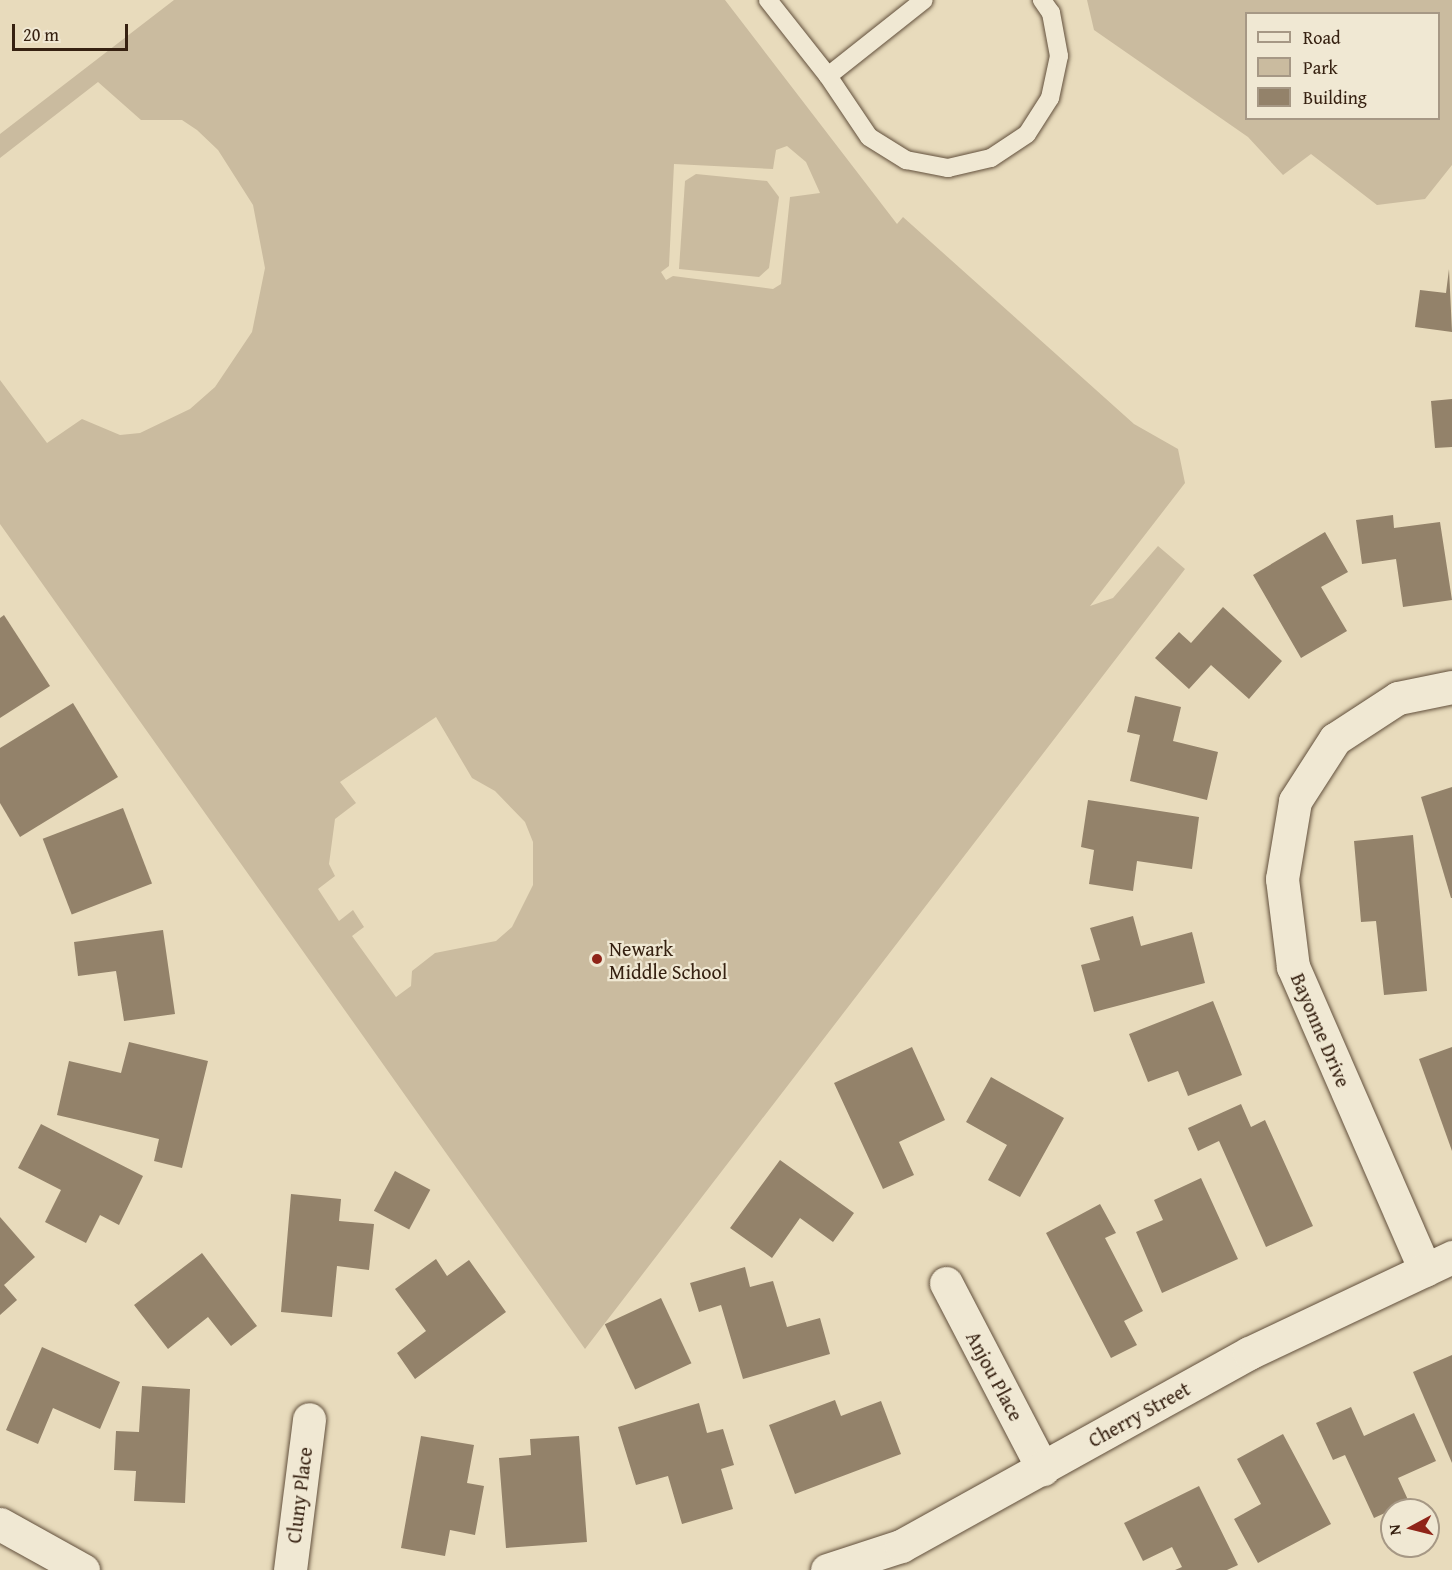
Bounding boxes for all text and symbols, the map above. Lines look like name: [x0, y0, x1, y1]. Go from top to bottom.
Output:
scale bar: [15, 12, 130, 50]
legend: [1245, 12, 1440, 120]
text: 20 m: [23, 21, 59, 48]
text: Road: [1303, 24, 1341, 51]
text: Park: [1303, 54, 1338, 81]
text: Building: [1303, 84, 1367, 111]
place label: Newark Middle School: [609, 936, 727, 983]
marker: Newark Middle School: [590, 952, 604, 966]
street label: Bayonne Drive: [1286, 969, 1356, 1091]
street label: Anjou Place: [961, 1327, 1029, 1425]
street label: Cherry Street: [1084, 1376, 1194, 1452]
street label: Cluny Place: [281, 1445, 317, 1545]
north arrow: [1380, 1498, 1440, 1558]
text: N: [1382, 1523, 1407, 1537]

